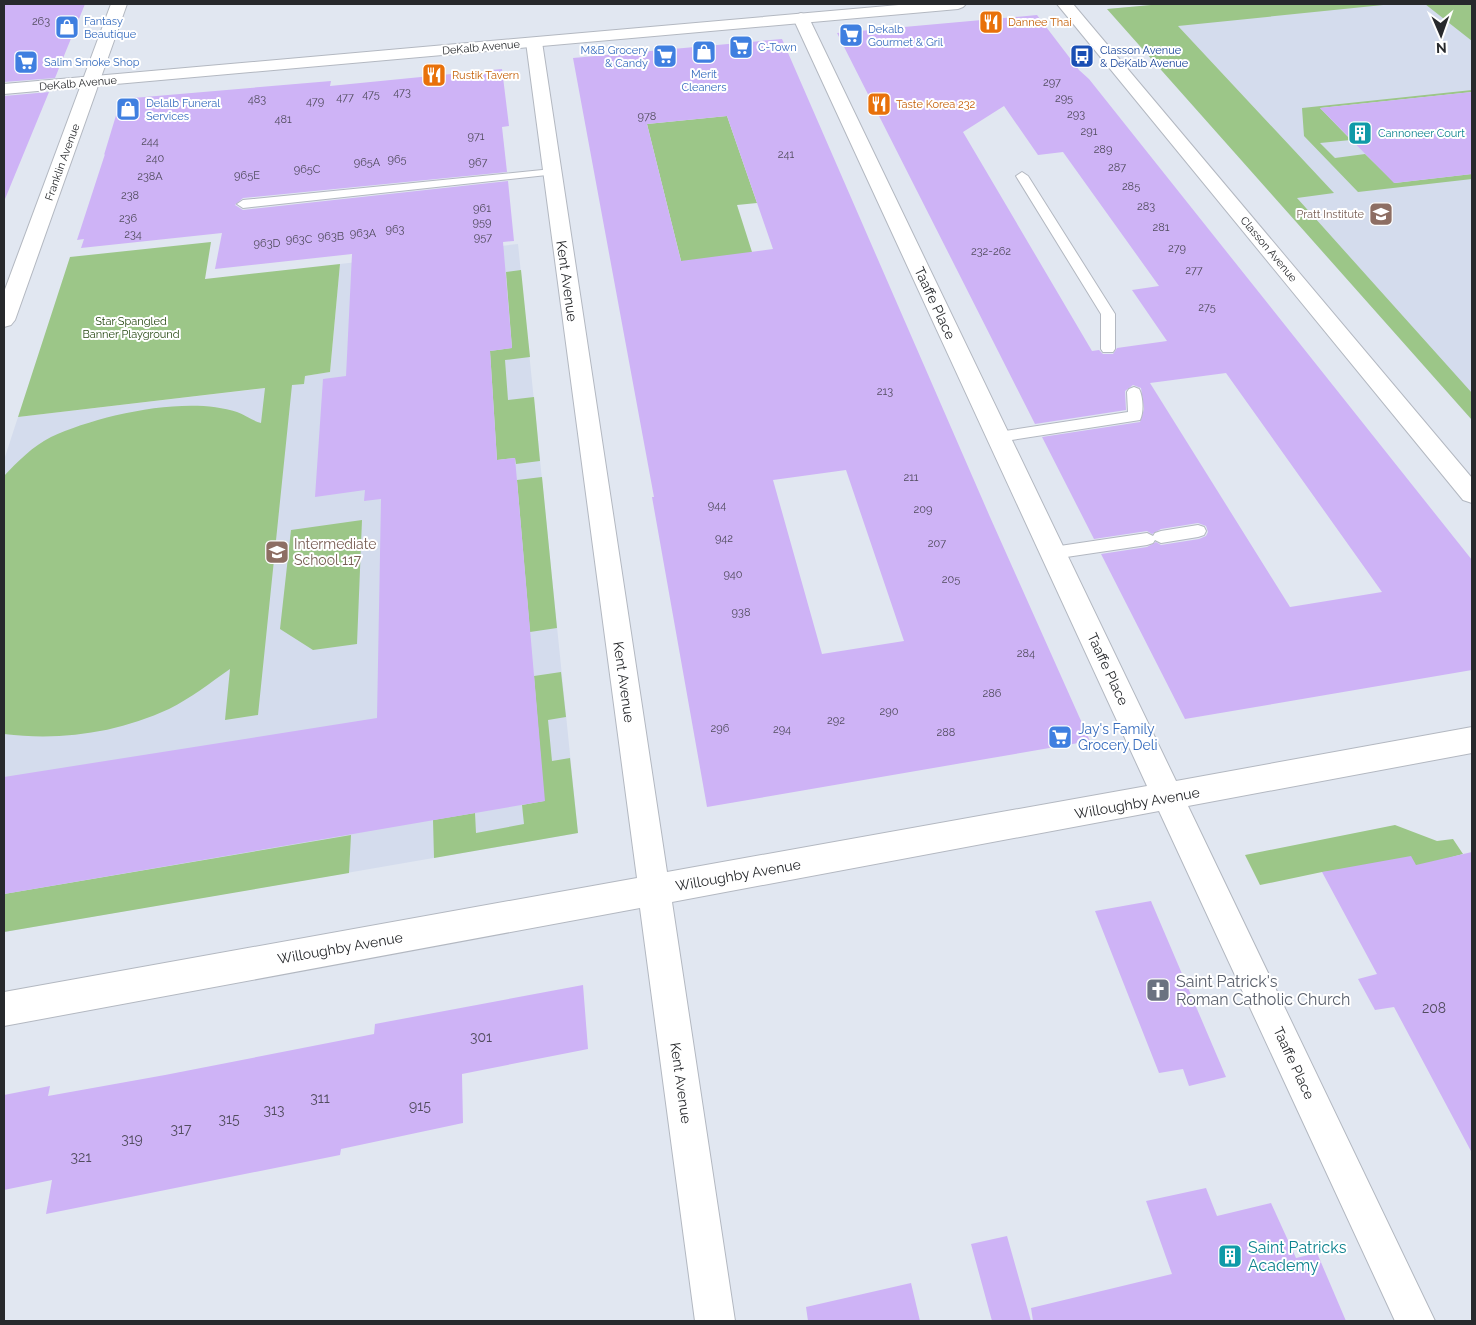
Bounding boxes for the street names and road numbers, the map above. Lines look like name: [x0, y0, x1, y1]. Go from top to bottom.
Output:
street label: DeKalb Avenue: [442, 38, 521, 57]
street label: DeKalb Avenue: [39, 74, 118, 93]
street label: Franklin Avenue: [43, 121, 83, 202]
street label: Classon Avenue: [1238, 214, 1300, 285]
street label: Kent Avenue: [553, 239, 581, 323]
street label: Taaffe Place: [911, 264, 959, 342]
street label: Taaffe Place: [1084, 630, 1132, 708]
street label: Kent Avenue: [610, 640, 638, 724]
street label: Willoughby Avenue: [1073, 784, 1201, 822]
street label: Willoughby Avenue: [674, 856, 802, 894]
street label: Willoughby Avenue: [276, 929, 404, 967]
street label: Taaffe Place: [1270, 1024, 1318, 1102]
street label: Kent Avenue: [667, 1041, 695, 1125]

